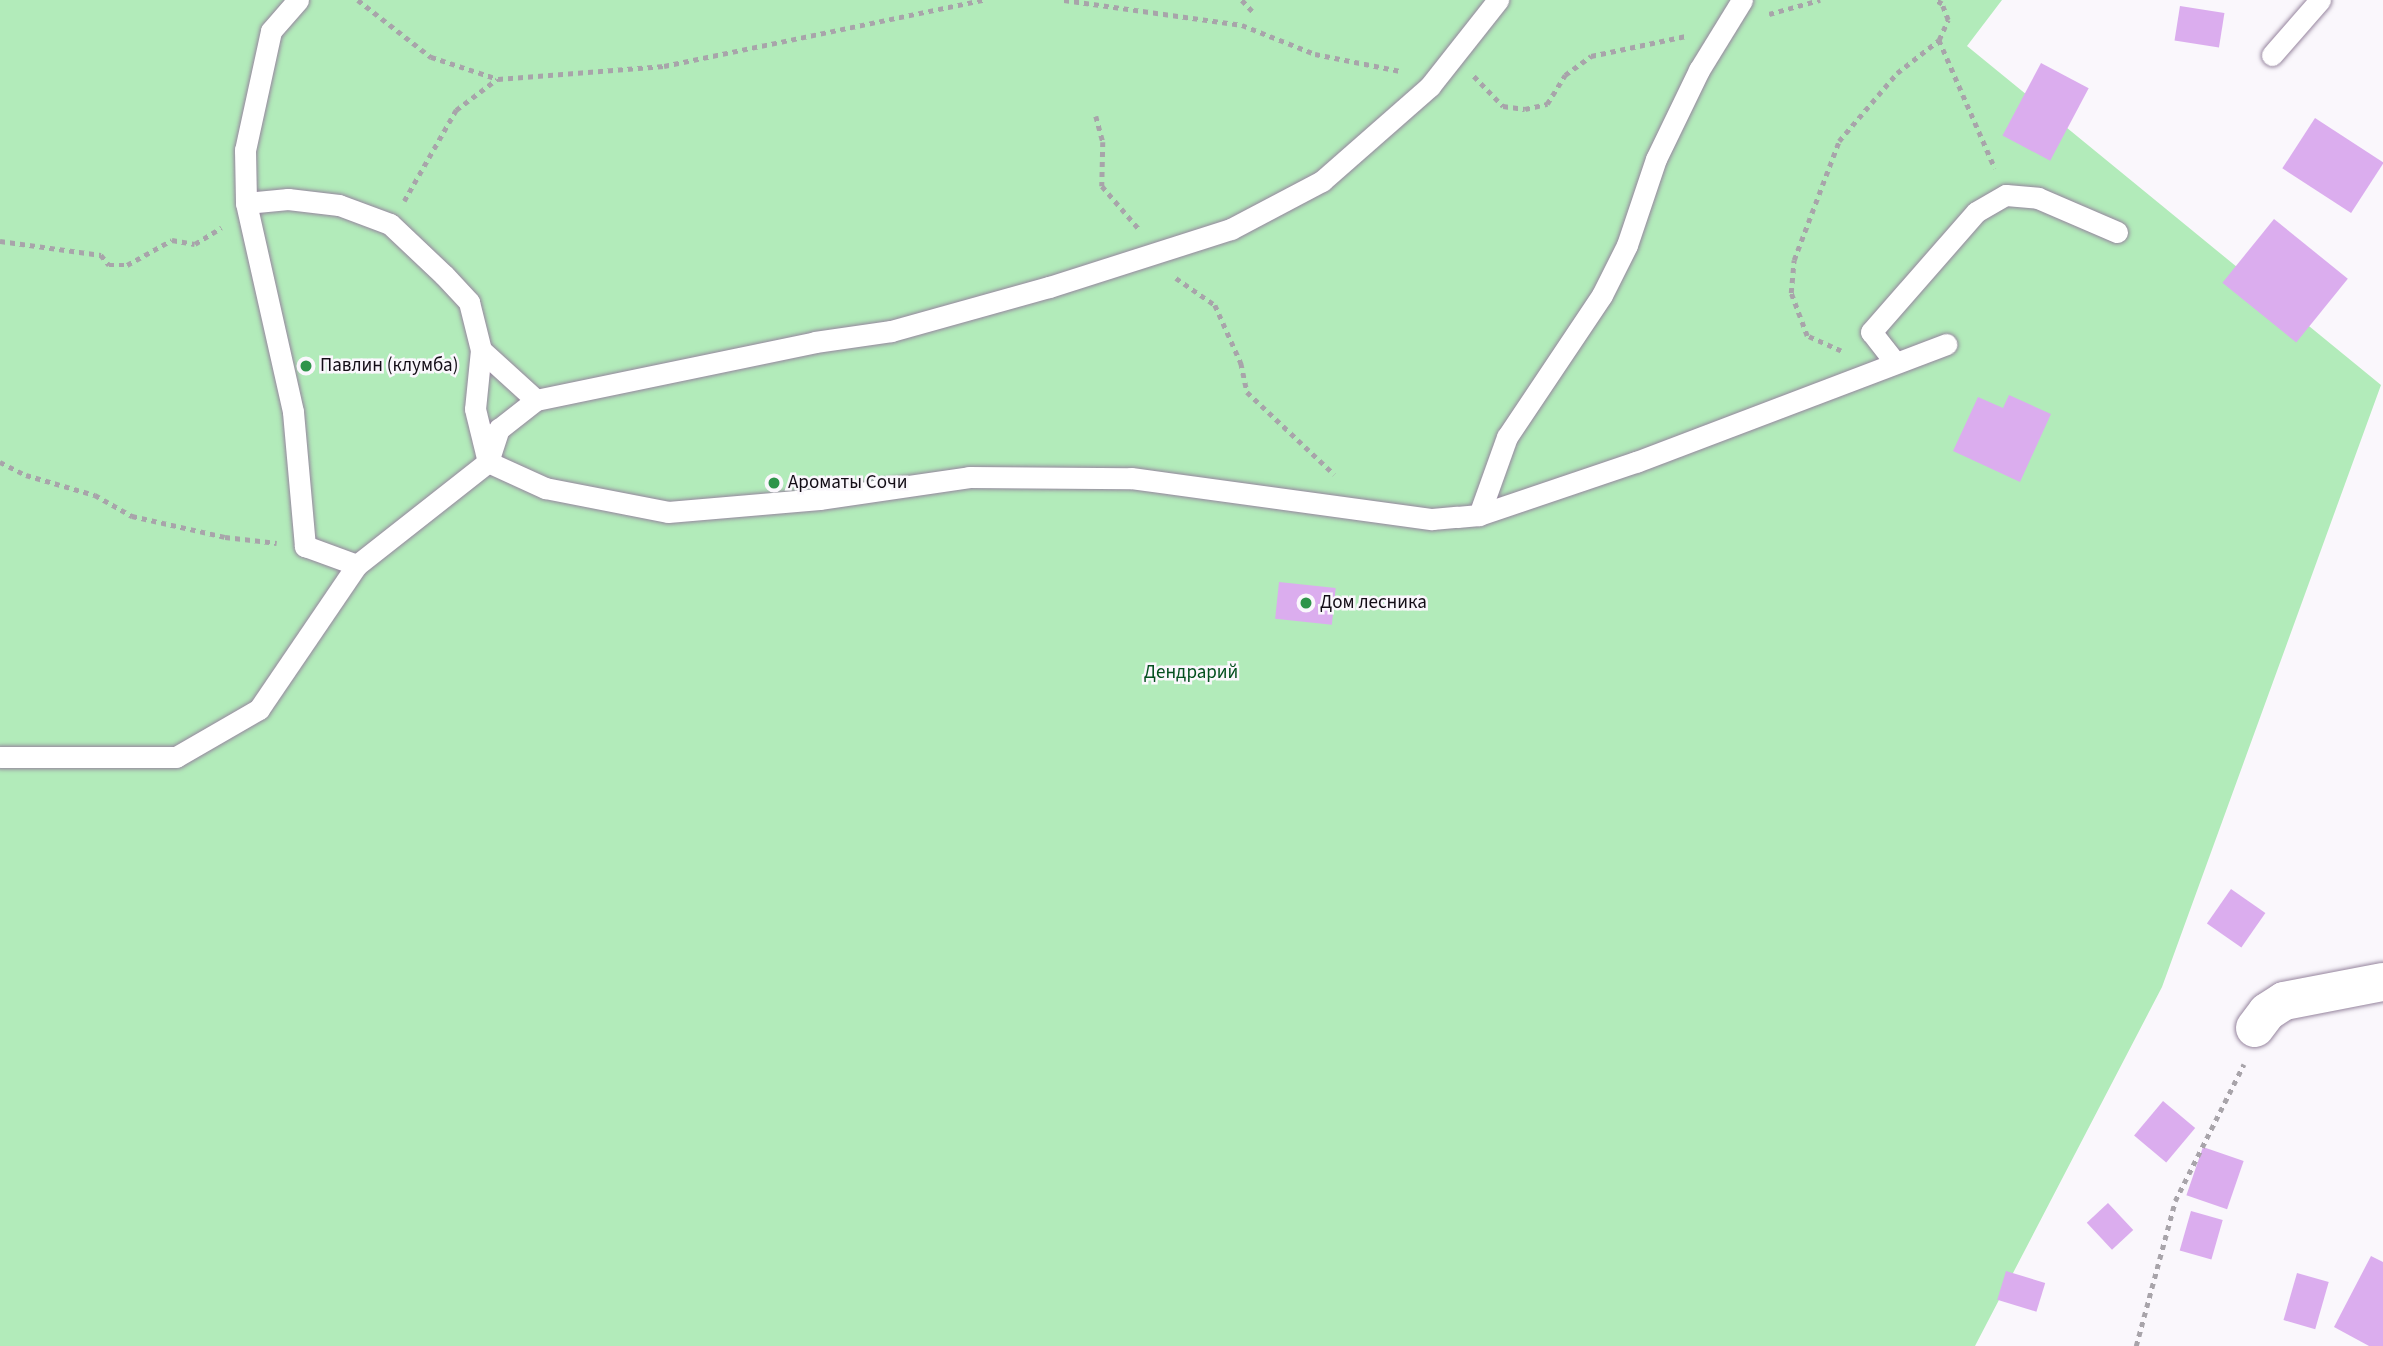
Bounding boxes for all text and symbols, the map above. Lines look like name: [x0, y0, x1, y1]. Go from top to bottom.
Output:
place label: Павлин (клумба): [320, 355, 458, 377]
marker: Павлин (клумба): [298, 358, 314, 374]
place label: Ароматы Сочи: [788, 472, 907, 494]
marker: Ароматы Сочи: [766, 475, 782, 491]
place label: Дом лесника: [1320, 592, 1427, 614]
marker: Дом лесника: [1298, 595, 1314, 611]
park label: Дендрарий: [1144, 662, 1238, 684]

